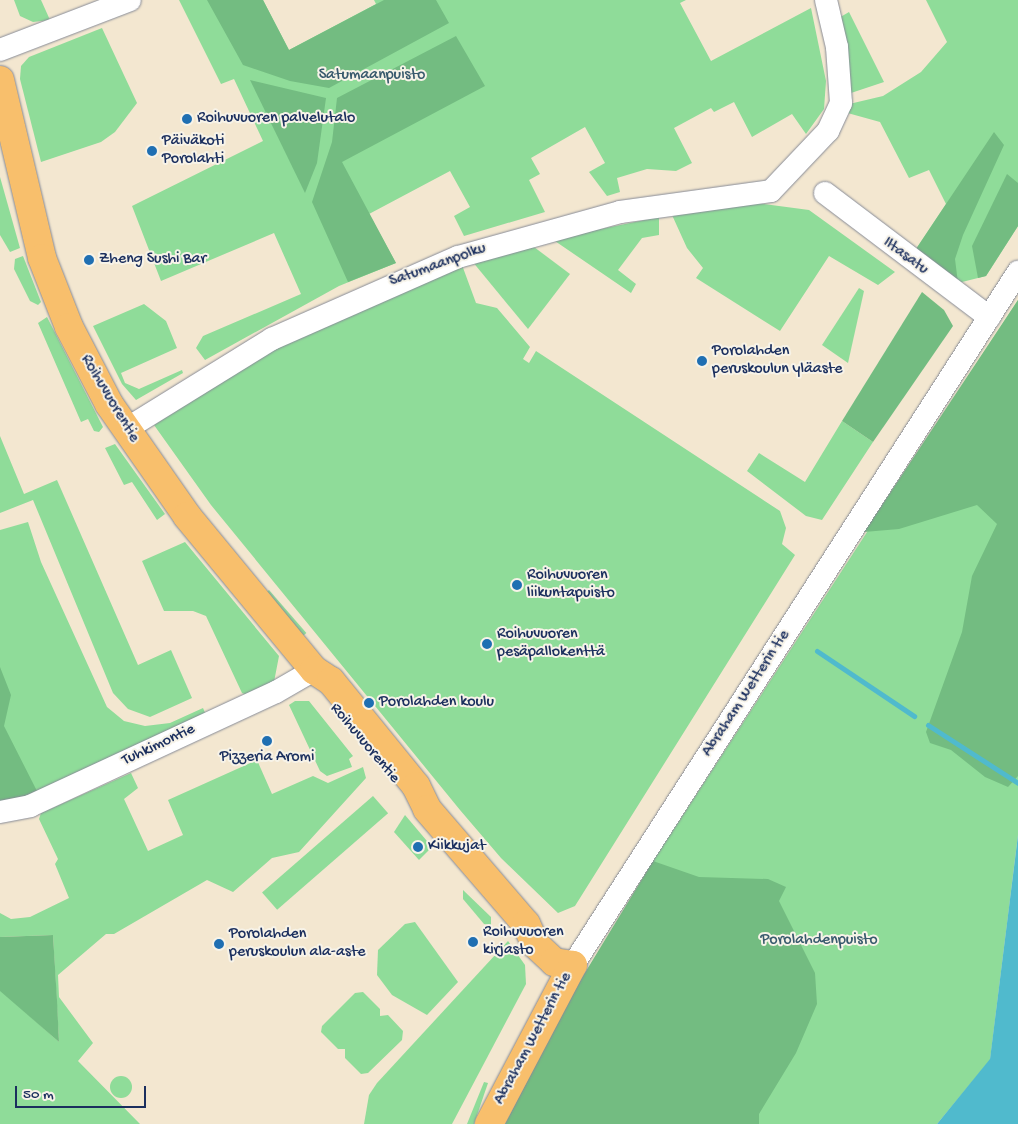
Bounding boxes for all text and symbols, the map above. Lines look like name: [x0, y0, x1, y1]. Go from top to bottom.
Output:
park label: Satumaanpuisto: [319, 66, 425, 86]
place label: Roihuvuoren palvelutalo: [197, 109, 355, 129]
marker: Roihuvuoren palvelutalo: [181, 113, 193, 125]
place label: Päiväkoti Porolahti: [162, 132, 225, 170]
marker: Päiväkoti Porolahti: [146, 145, 158, 157]
street label: Iltasatu: [878, 234, 932, 280]
street label: Satumaanpolku: [387, 240, 489, 292]
place label: Zheng Sushi Bar: [99, 250, 206, 270]
marker: Zheng Sushi Bar: [83, 254, 95, 266]
place label: Porolahden peruskoulun yläaste: [712, 342, 842, 380]
street label: Roihuvuorentie: [75, 352, 143, 446]
marker: Porolahden peruskoulun yläaste: [696, 355, 708, 367]
place label: Roihuvuoren liikuntapuisto: [527, 566, 615, 604]
marker: Roihuvuoren liikuntapuisto: [511, 579, 523, 591]
place label: Roihuvuoren pesäpallokenttä: [497, 625, 605, 663]
street label: Abraham Wetterin tie: [699, 627, 795, 761]
marker: Roihuvuoren pesäpallokenttä: [481, 638, 493, 650]
place label: Porolahden koulu: [379, 693, 494, 713]
marker: Porolahden koulu: [363, 697, 375, 709]
street label: Roihuvuorentie: [325, 700, 403, 788]
street label: Tuhkimontie: [119, 721, 199, 771]
marker: Pizzeria Aromi: [261, 735, 273, 747]
place label: Pizzeria Aromi: [220, 748, 314, 768]
place label: Kiikkujat: [428, 837, 486, 857]
marker: Kiikkujat: [412, 841, 424, 853]
place label: Roihuvuoren kirjasto: [483, 923, 564, 961]
place label: Porolahden peruskoulun ala-aste: [229, 925, 365, 963]
park label: Porolahdenpuisto: [761, 931, 877, 951]
marker: Roihuvuoren kirjasto: [467, 936, 479, 948]
marker: Porolahden peruskoulun ala-aste: [213, 938, 225, 950]
street label: Abraham Wetterin tie: [491, 970, 577, 1108]
scale bar: [18, 1076, 149, 1108]
text: 50 m: [23, 1086, 54, 1104]

